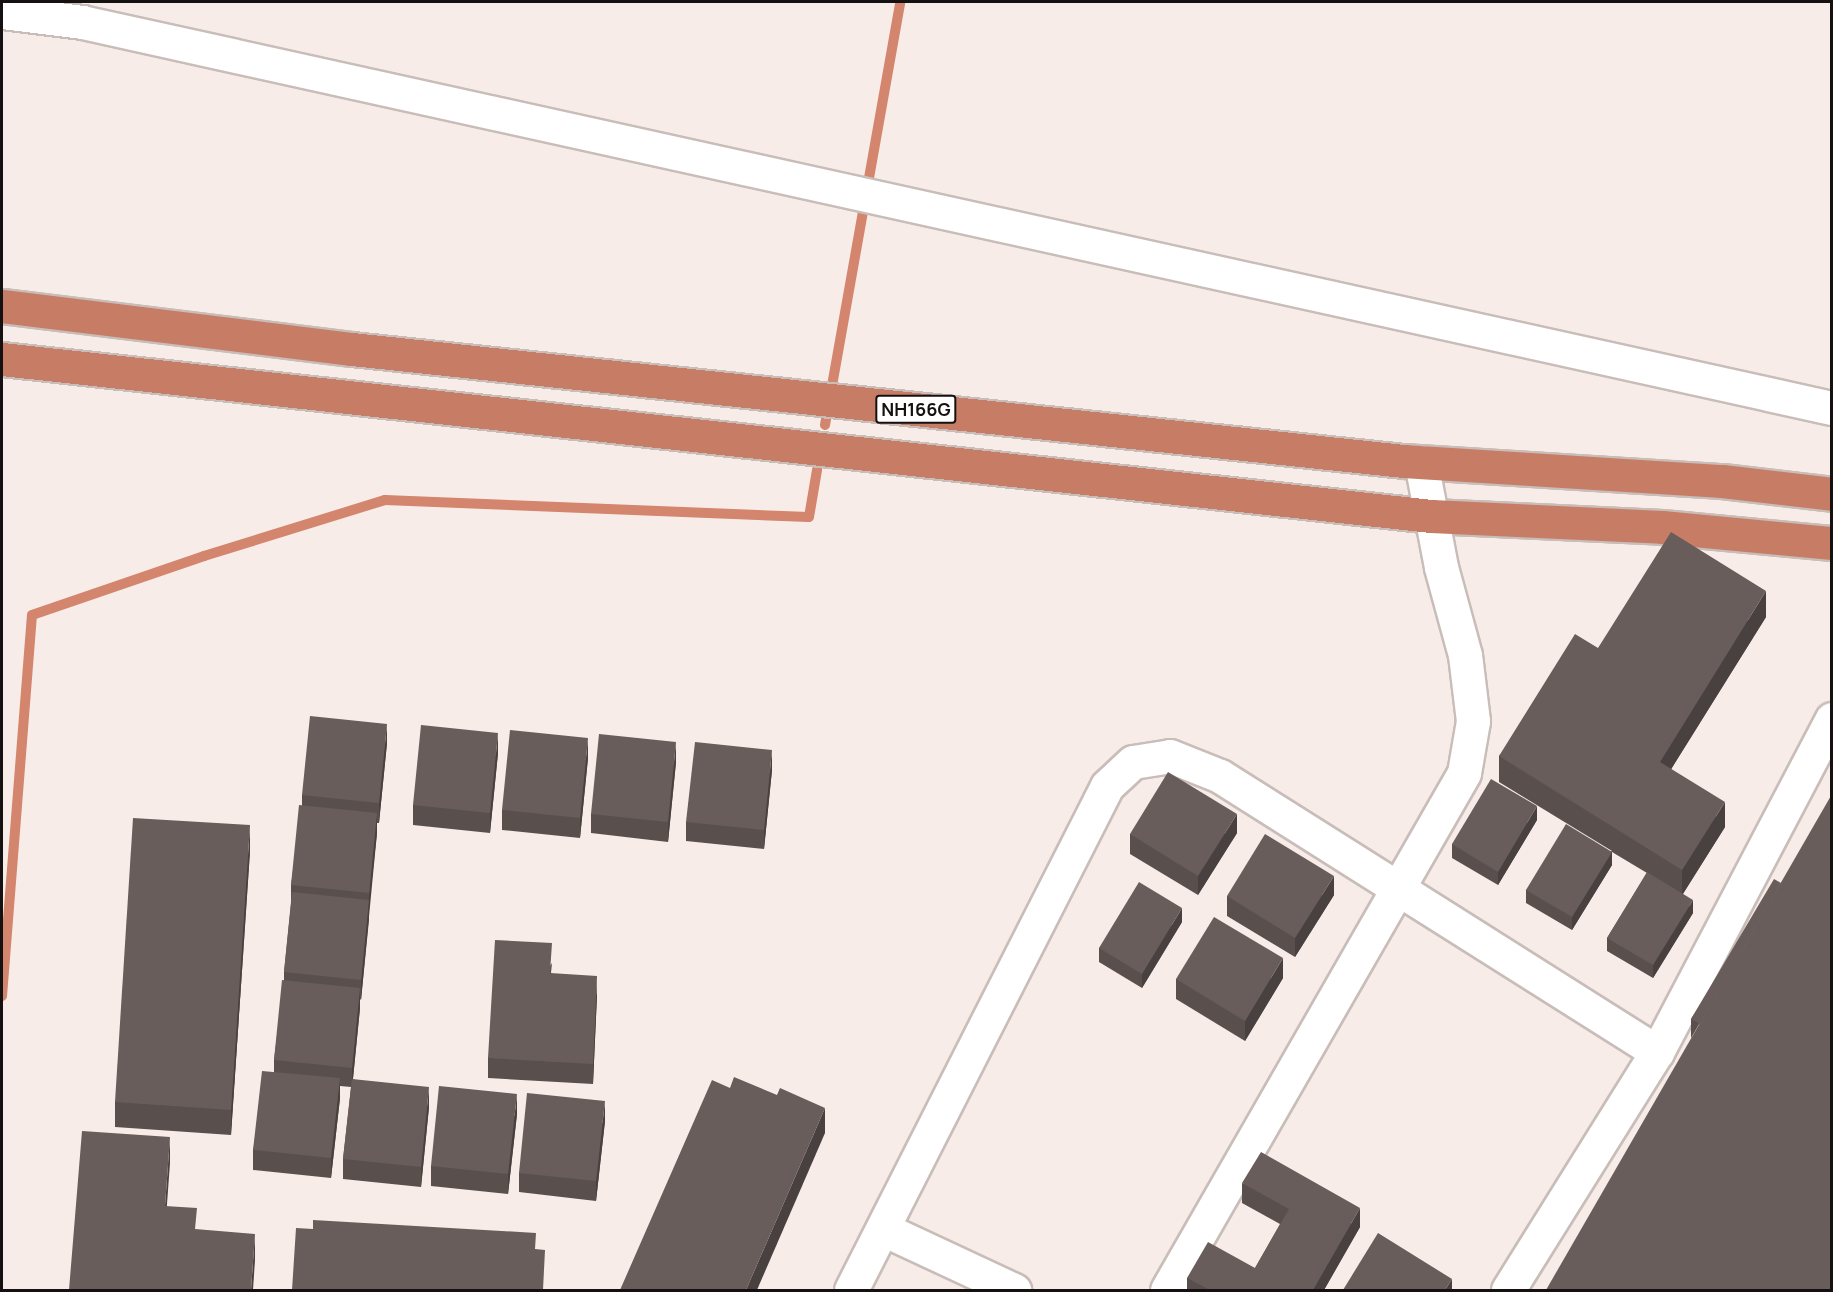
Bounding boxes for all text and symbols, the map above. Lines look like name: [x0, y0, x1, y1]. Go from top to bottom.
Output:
road number: NH166G: [874, 394, 958, 424]

